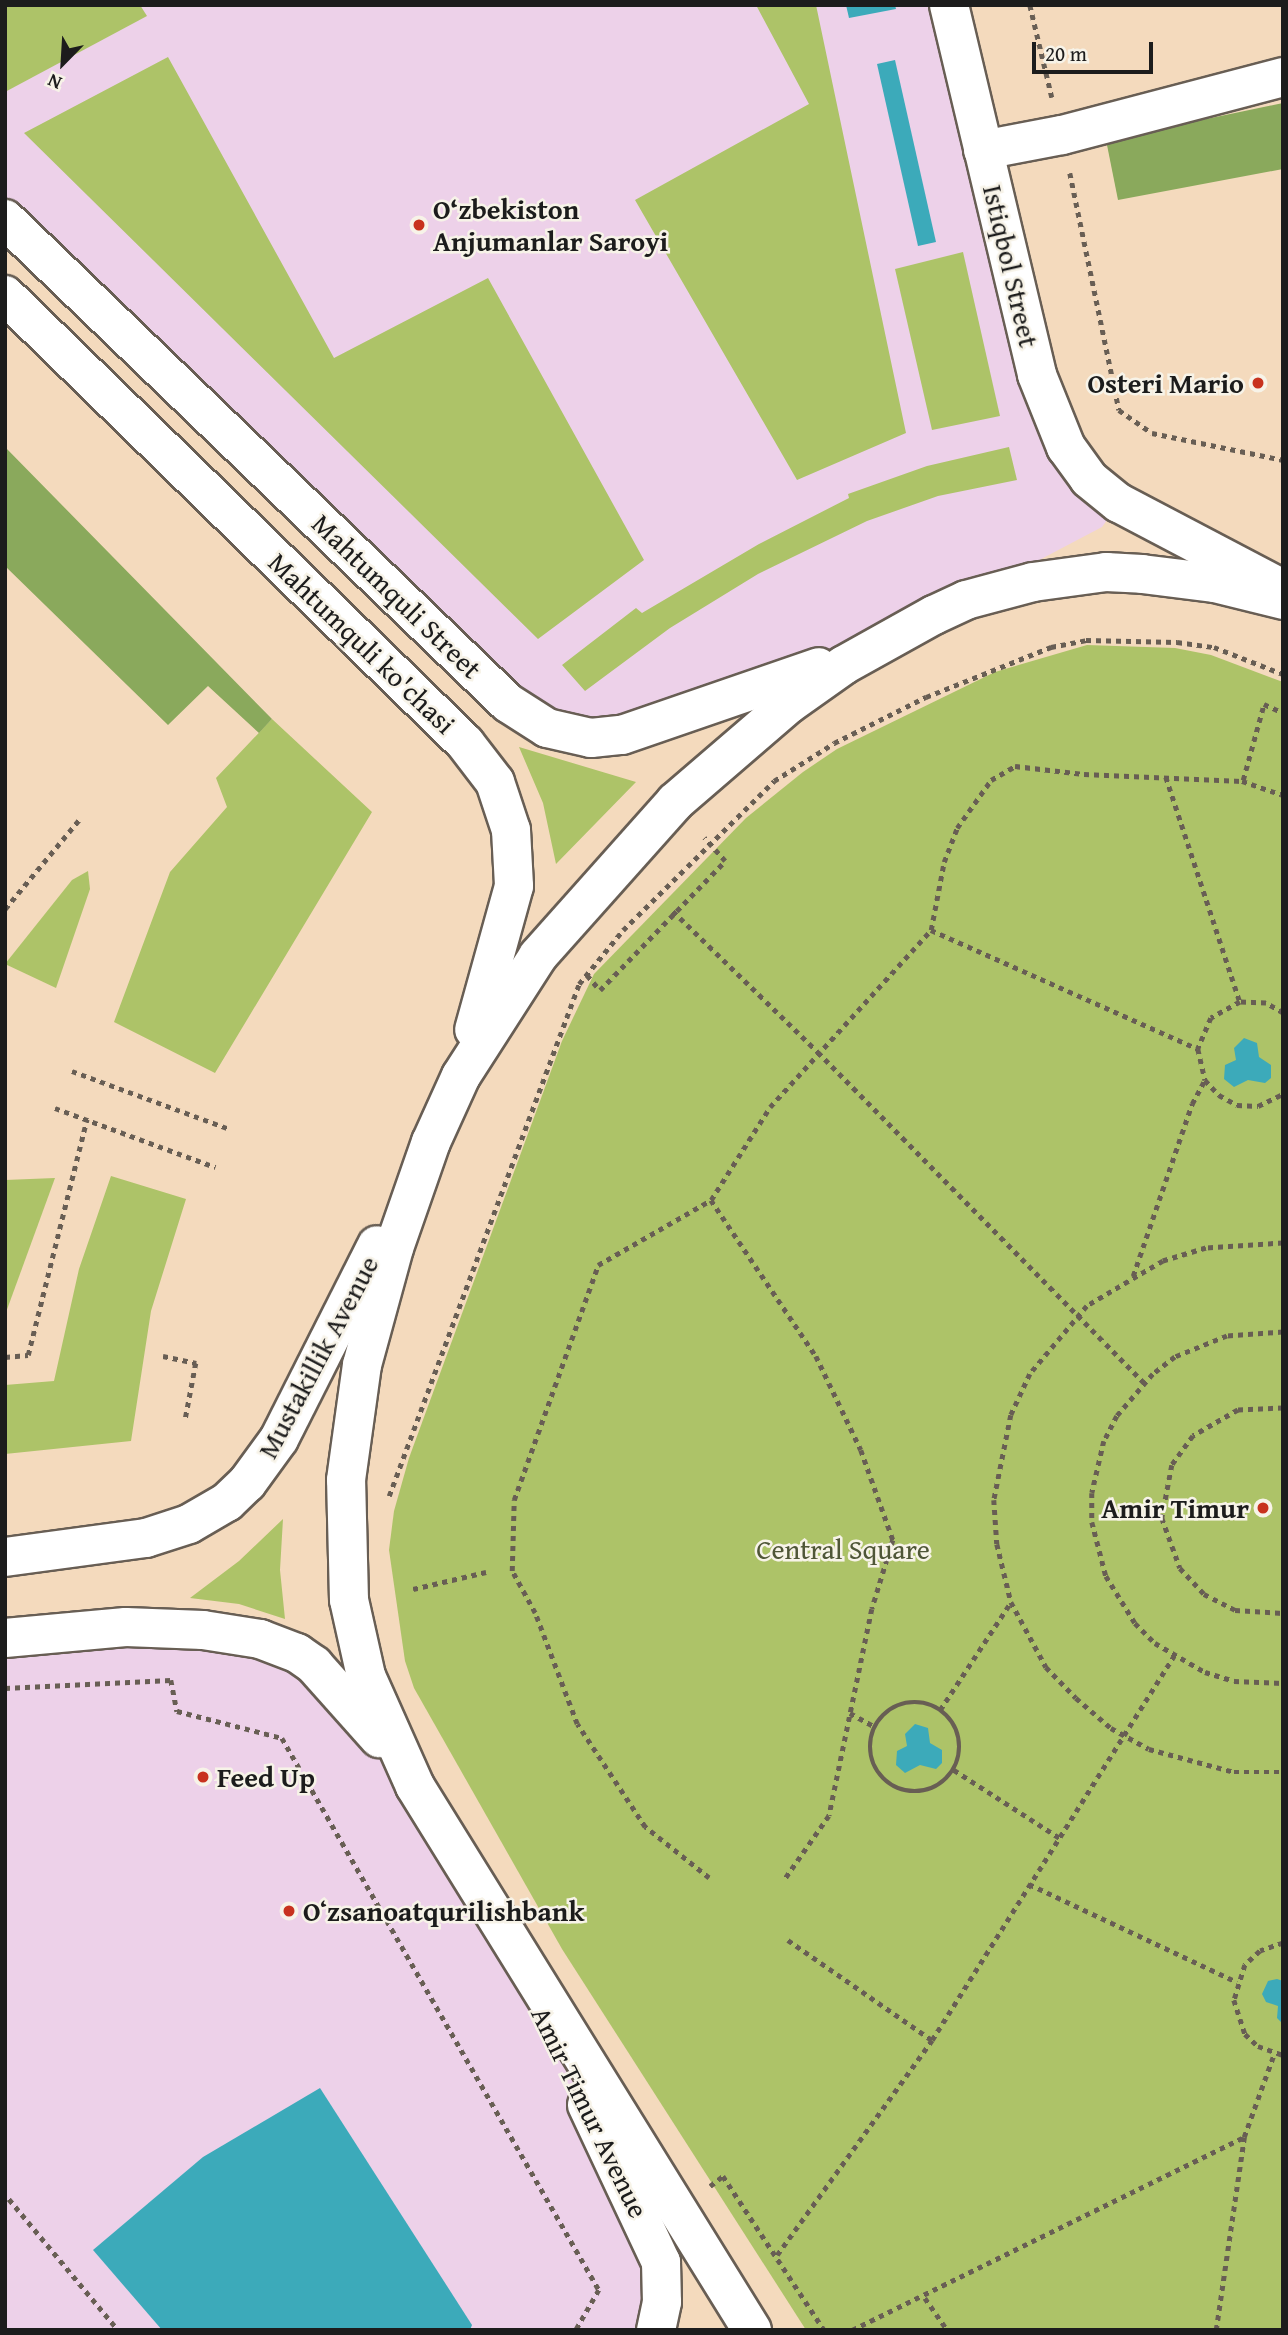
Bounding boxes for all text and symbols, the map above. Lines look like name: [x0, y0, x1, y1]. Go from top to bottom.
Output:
north arrow: [28, 28, 98, 98]
scale bar: [1036, 28, 1157, 72]
text: 20 m: [1045, 38, 1087, 69]
text: N: [43, 67, 66, 98]
street label: Istiqbol Street: [976, 181, 1046, 351]
place label: O‘zbekiston Anjumanlar Saroyi: [433, 192, 668, 258]
marker: O‘zbekiston Anjumanlar Saroyi: [411, 217, 427, 233]
place label: Osteri Mario: [1087, 366, 1244, 400]
marker: Osteri Mario: [1250, 375, 1266, 391]
street label: Mahtumquli Street: [305, 507, 489, 685]
street label: Mahtumquli ko'chasi: [262, 545, 462, 741]
street label: Mustakillik Avenue: [250, 1250, 386, 1464]
place label: Amir Timur: [1101, 1491, 1249, 1525]
marker: Amir Timur: [1255, 1500, 1271, 1516]
park label: Central Square: [756, 1532, 930, 1566]
place label: Feed Up: [217, 1760, 315, 1794]
marker: Feed Up: [195, 1769, 211, 1785]
place label: Oʻzsanoatqurilishbank: [303, 1894, 584, 1928]
marker: Oʻzsanoatqurilishbank: [281, 1903, 297, 1919]
street label: Amir Timur Avenue: [524, 2001, 656, 2223]

